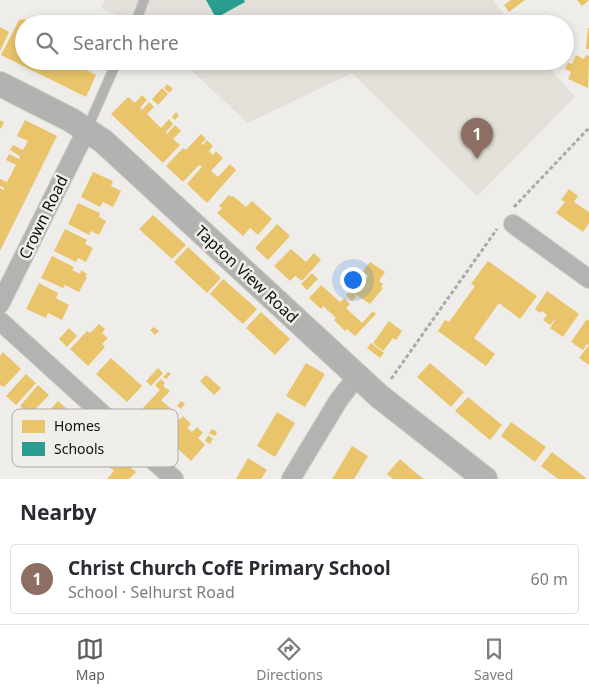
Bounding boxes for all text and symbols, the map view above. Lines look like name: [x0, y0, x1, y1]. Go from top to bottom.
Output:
search box: [15, 15, 574, 70]
icon: search: [33, 29, 61, 57]
text: Search here: [73, 30, 179, 56]
pin: 1: [461, 118, 493, 159]
street label: Crown Road: [13, 171, 73, 263]
street label: Tapton View Road: [191, 220, 303, 328]
your location: [340, 267, 366, 293]
legend: [12, 409, 178, 467]
text: Homes: [54, 416, 101, 435]
text: Schools: [54, 439, 105, 458]
text: Nearby: [20, 498, 96, 526]
text: Christ Church CofE Primary School: [68, 555, 391, 581]
text: 1: [32, 568, 42, 590]
text: 60 m: [531, 568, 568, 590]
text: School · Selhurst Road: [68, 581, 235, 603]
tab: Map: [76, 635, 105, 684]
tab: Directions: [256, 635, 323, 684]
tab: Saved: [474, 635, 513, 684]

